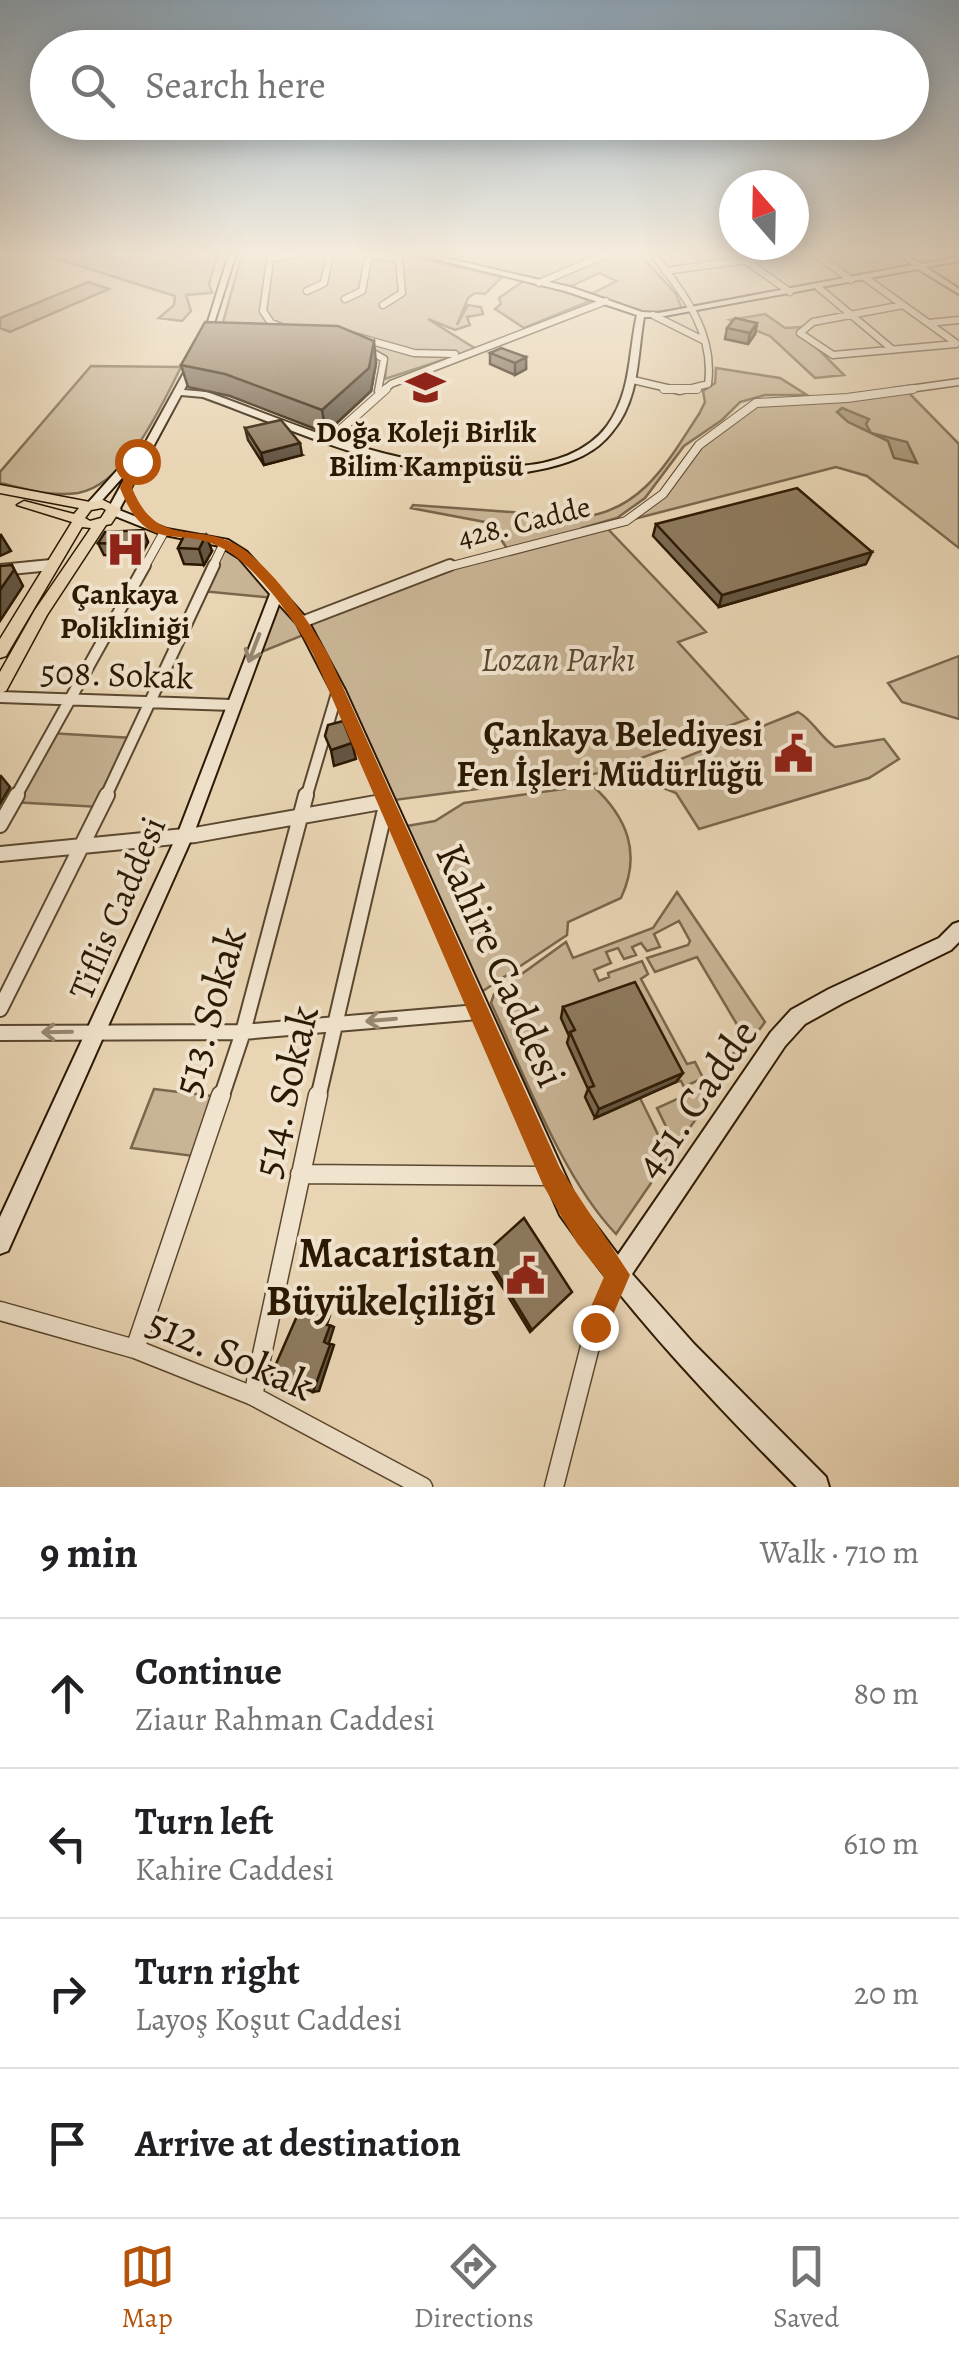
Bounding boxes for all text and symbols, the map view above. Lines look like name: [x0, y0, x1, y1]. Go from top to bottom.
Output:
search box: [30, 30, 929, 140]
icon: search: [65, 58, 120, 113]
text: Search here: [145, 59, 326, 111]
north arrow: [719, 170, 809, 260]
school or university icon: Doğa Koleji Birlik Bilim Kampüsü: [405, 367, 447, 409]
place label: Doğa Koleji Birlik Bilim Kampüsü: [316, 412, 537, 486]
route start: [115, 439, 161, 485]
street label: 428. Cadde: [454, 486, 594, 558]
hospital icon: Çankaya Polikliniği: [104, 529, 146, 571]
place label: Çankaya Polikliniği: [60, 574, 190, 648]
one-way arrow: [244, 632, 262, 663]
park label: Lozan Parkı: [481, 635, 635, 683]
street label: 508. Sokak: [40, 647, 194, 701]
place label: Çankaya Belediyesi Fen İşleri Müdürlüğü: [456, 710, 764, 798]
public building icon: Çankaya Belediyesi Fen İşleri Müdürlüğü: [772, 733, 814, 775]
street label: Tiflis Caddesi: [57, 809, 177, 1007]
street label: Kahire Caddesi: [422, 834, 581, 1096]
street label: 513. Sokak: [157, 920, 260, 1102]
street label: 514. Sokak: [237, 1000, 332, 1183]
street label: 451. Cadde: [620, 1008, 771, 1189]
one-way arrow: [365, 1010, 398, 1029]
one-way arrow: [41, 1023, 73, 1042]
place label: Macaristan Büyükelçiliği: [266, 1224, 496, 1329]
public building icon: Macaristan Büyükelçiliği: [505, 1255, 547, 1297]
street label: 512. Sokak: [139, 1293, 323, 1414]
route end: [573, 1305, 619, 1351]
text: 9 min: [40, 1524, 138, 1581]
text: Walk · 710 m: [760, 1530, 919, 1574]
text: Continue: [135, 1645, 282, 1697]
icon: ahead: [40, 1666, 95, 1721]
text: 80 m: [853, 1671, 919, 1715]
text: Ziaur Rahman Caddesi: [135, 1697, 435, 1741]
text: Turn left: [135, 1795, 274, 1847]
icon: left: [40, 1816, 95, 1871]
text: 610 m: [843, 1821, 919, 1865]
text: Kahire Caddesi: [135, 1847, 334, 1891]
text: Turn right: [135, 1945, 300, 1997]
icon: right: [40, 1966, 95, 2021]
text: 20 m: [854, 1971, 919, 2015]
text: Layoş Koşut Caddesi: [135, 1997, 402, 2041]
icon: arrive: [40, 2116, 95, 2171]
text: Arrive at destination: [135, 2117, 461, 2169]
tab: Map: [120, 2239, 175, 2337]
tab: Directions: [414, 2239, 534, 2337]
tab: Saved: [773, 2239, 839, 2337]

